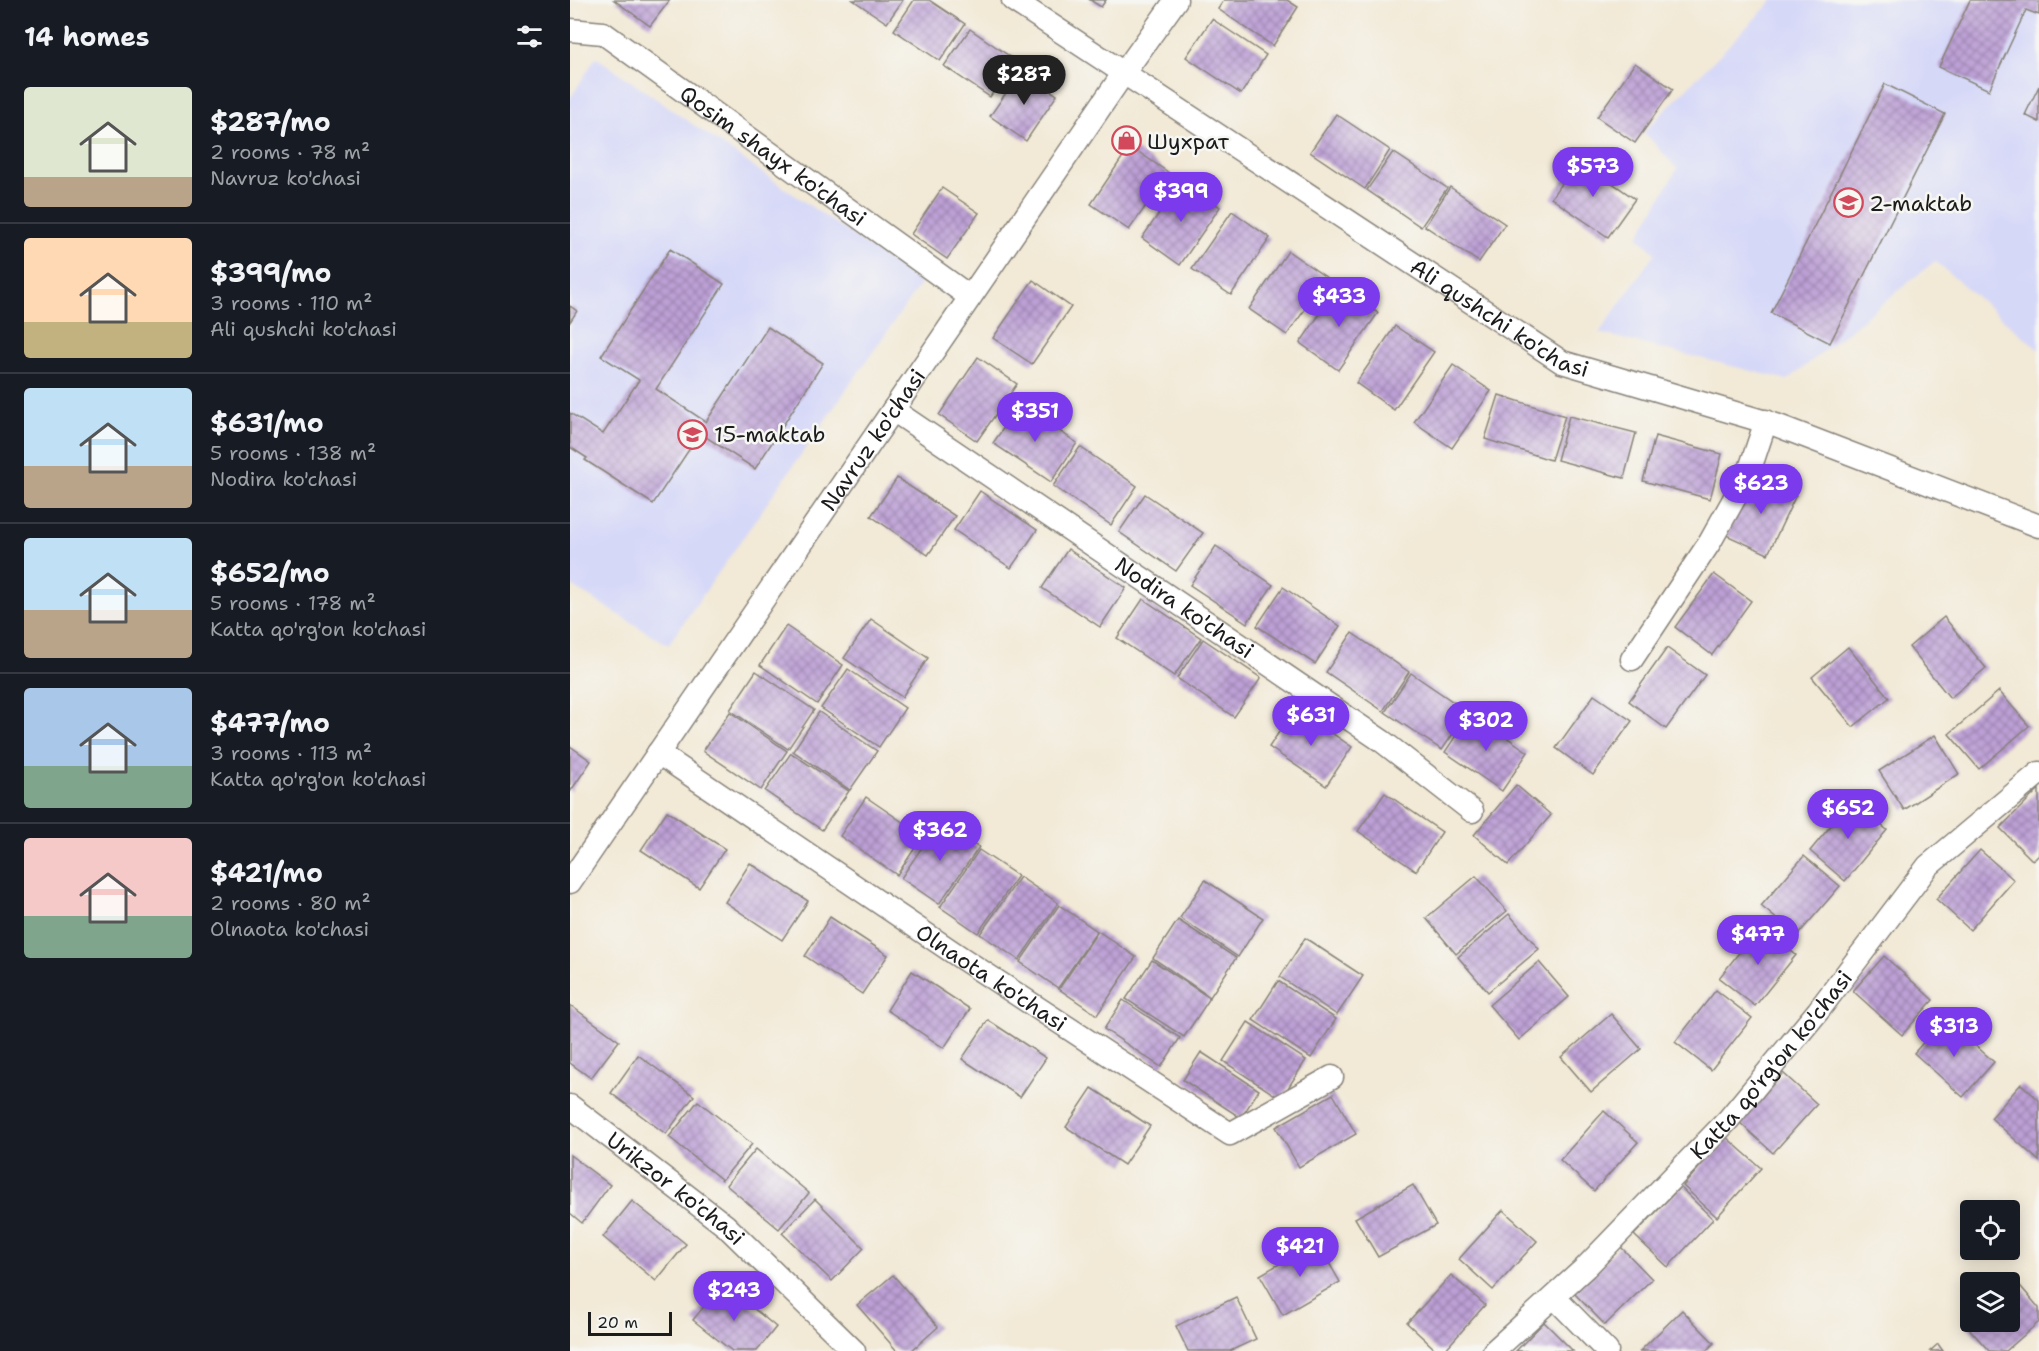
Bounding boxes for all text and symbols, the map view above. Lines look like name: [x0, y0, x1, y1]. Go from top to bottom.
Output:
text: 14 homes: [24, 19, 150, 54]
icon: filters: [513, 20, 546, 53]
pin: $287: [988, 55, 1060, 106]
text: $287: [997, 61, 1051, 87]
street label: Qosim shayx ko'chasi: [674, 79, 872, 233]
text: $287/mo: [210, 104, 331, 139]
icon: home: [72, 111, 144, 183]
shop icon: Шухрат: [1110, 125, 1142, 157]
place label: Шухрат: [1147, 127, 1230, 156]
text: 2 rooms · 78 m²: [210, 139, 370, 165]
pin: $573: [1557, 147, 1629, 198]
text: $573: [1566, 153, 1620, 179]
text: Navruz ko'chasi: [210, 165, 361, 191]
pin: $399: [1145, 172, 1217, 223]
text: $399: [1154, 178, 1208, 204]
school or university icon: 2-maktab: [1832, 187, 1864, 219]
place label: 2-maktab: [1869, 189, 1972, 218]
street label: Ali qushchi ko'chasi: [1405, 252, 1592, 384]
text: $399/mo: [210, 255, 331, 290]
icon: home: [72, 262, 144, 334]
pin: $433: [1303, 277, 1375, 328]
text: $433: [1312, 283, 1366, 309]
text: 3 rooms · 110 m²: [210, 290, 373, 316]
text: Ali qushchi ko'chasi: [210, 316, 397, 342]
street label: Navruz ko'chasi: [814, 363, 932, 517]
pin: $351: [999, 392, 1071, 443]
text: $351: [1011, 398, 1059, 424]
text: $631/mo: [210, 405, 324, 440]
icon: home: [72, 412, 144, 484]
school or university icon: 15-maktab: [677, 418, 709, 450]
place label: 15-maktab: [714, 420, 826, 449]
text: 5 rooms · 138 m²: [210, 440, 376, 466]
pin: $623: [1725, 464, 1797, 515]
text: Nodira ko'chasi: [210, 466, 357, 492]
text: $623: [1734, 470, 1788, 496]
street label: Nodira ko'chasi: [1109, 550, 1259, 665]
text: $652/mo: [210, 555, 330, 590]
icon: home: [72, 562, 144, 634]
text: 5 rooms · 178 m²: [210, 590, 376, 616]
text: Katta qo'rg'on ko'chasi: [210, 616, 427, 642]
pin: $631: [1275, 696, 1347, 747]
pin: $302: [1450, 701, 1522, 752]
text: $631: [1286, 702, 1336, 728]
text: $477/mo: [210, 705, 330, 740]
text: $302: [1459, 707, 1513, 733]
icon: home: [72, 712, 144, 784]
text: 3 rooms · 113 m²: [210, 740, 372, 766]
text: Katta qo'rg'on ko'chasi: [210, 766, 427, 792]
pin: $652: [1812, 789, 1884, 840]
text: $652: [1821, 795, 1875, 821]
pin: $362: [904, 811, 976, 862]
text: $362: [913, 817, 967, 843]
text: $421/mo: [210, 855, 323, 890]
icon: home: [72, 862, 144, 934]
text: 2 rooms · 80 m²: [210, 890, 371, 916]
pin: $477: [1722, 915, 1794, 966]
text: Olnaota ko'chasi: [210, 916, 369, 942]
street label: Olnaota ko'chasi: [910, 917, 1072, 1038]
text: $477: [1731, 921, 1785, 947]
street label: Katta qo'rg'on ko'chasi: [1684, 964, 1859, 1166]
pin: $313: [1918, 1007, 1990, 1058]
text: $313: [1929, 1013, 1979, 1039]
street label: Urikzor ko'chasi: [600, 1125, 751, 1252]
map controls: [1960, 1200, 2020, 1332]
button: locate: [1960, 1200, 2020, 1260]
pin: $421: [1264, 1227, 1336, 1278]
text: $421: [1276, 1233, 1324, 1259]
pin: $243: [698, 1271, 770, 1322]
button: layers: [1960, 1272, 2020, 1332]
text: $243: [707, 1277, 761, 1303]
scale bar: [588, 1309, 672, 1336]
text: 20 m: [597, 1312, 638, 1333]

